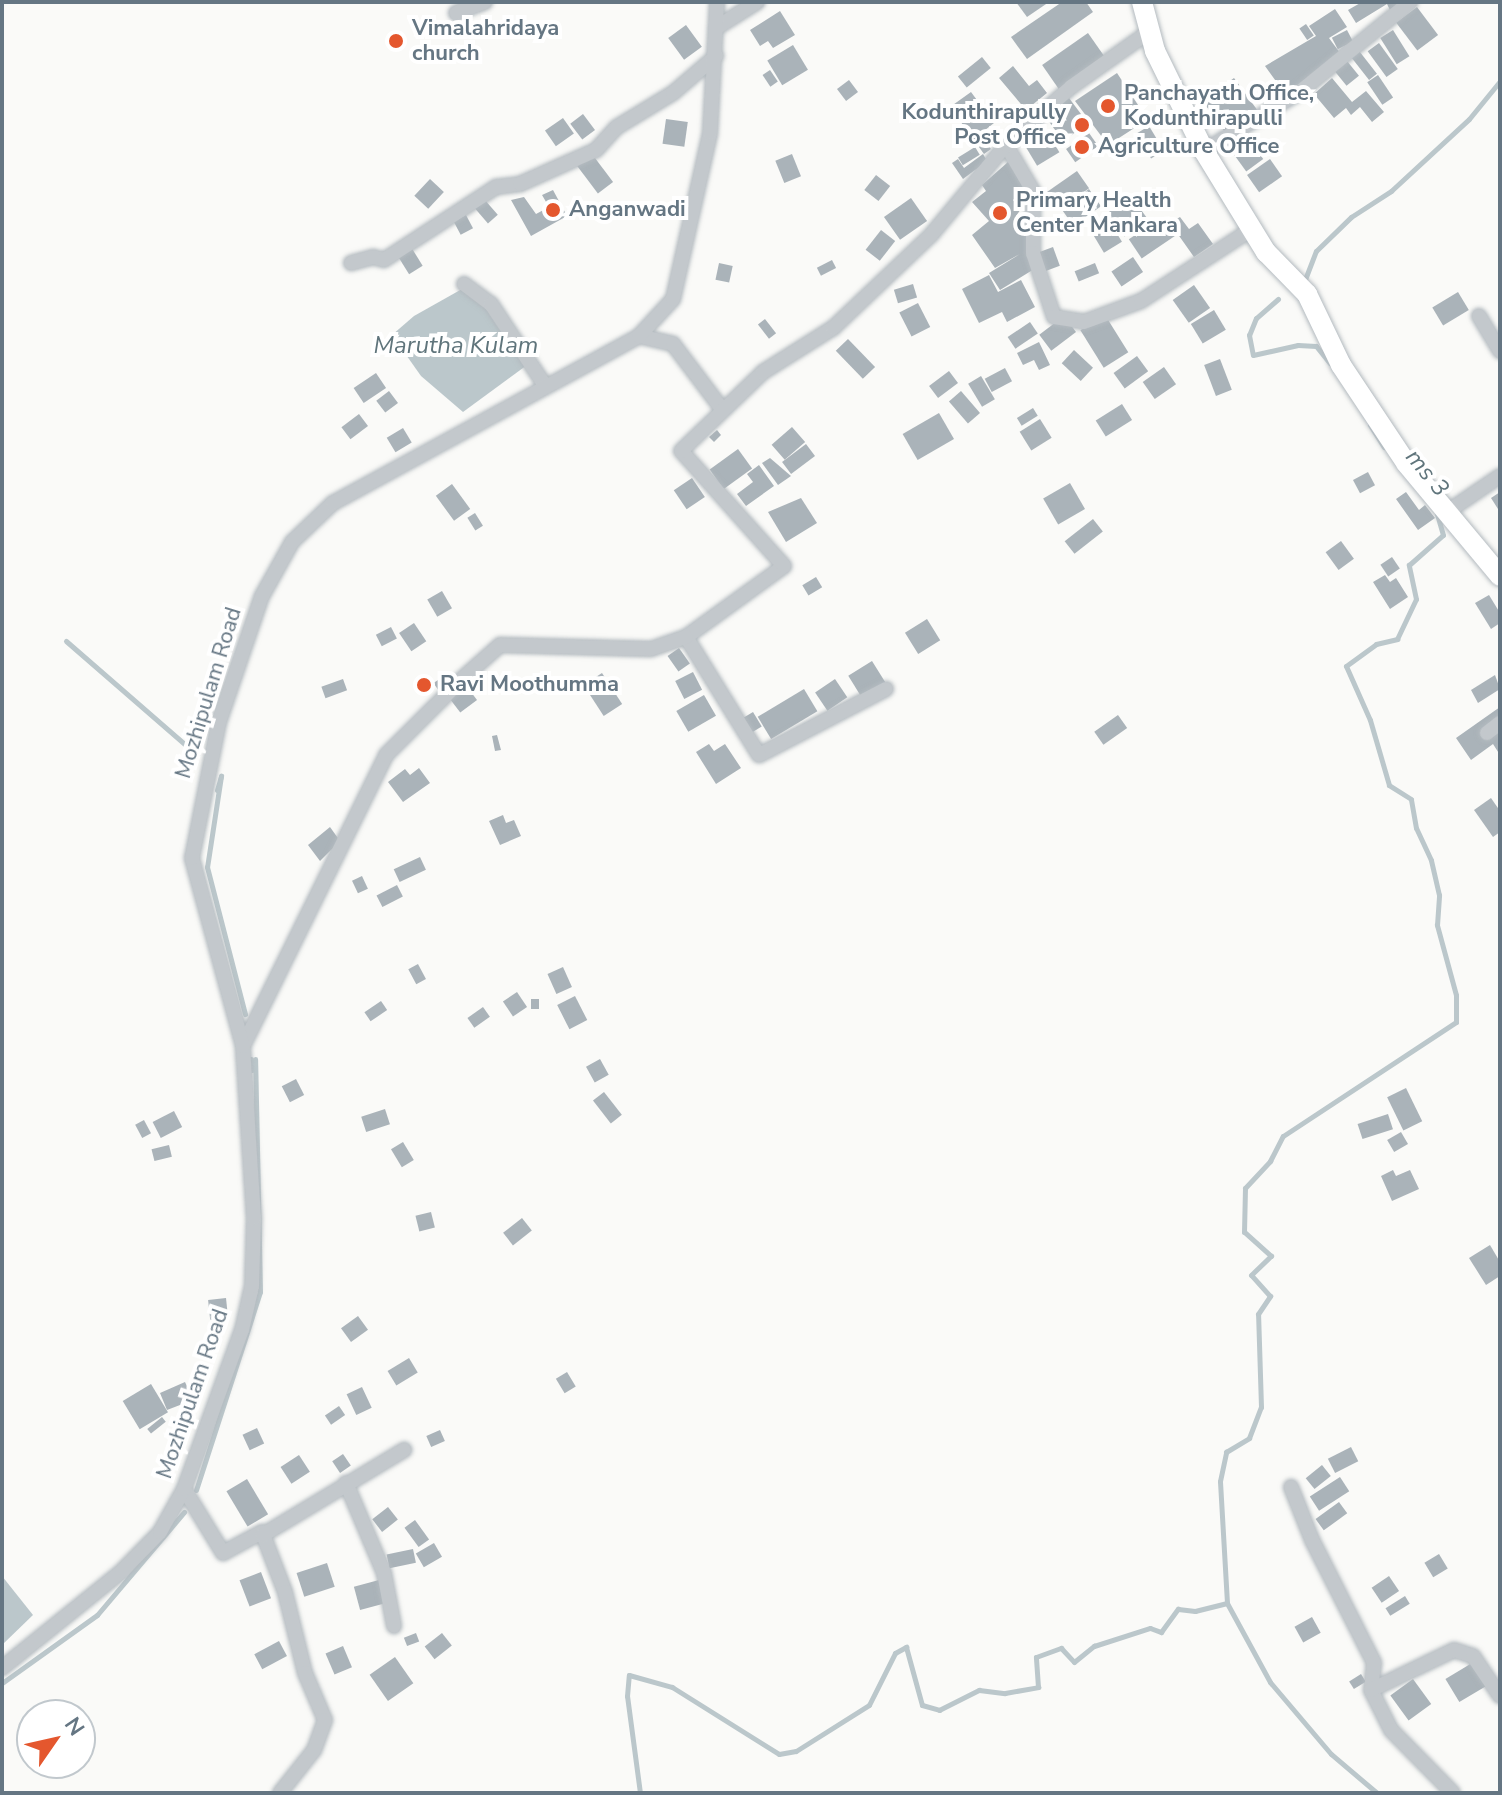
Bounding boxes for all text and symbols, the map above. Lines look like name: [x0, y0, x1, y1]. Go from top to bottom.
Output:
place label: Vimalahridaya church: [412, 15, 559, 66]
marker: Vimalahridaya church: [387, 32, 405, 50]
place label: Panchayath Office, Kodunthirapulli: [1124, 80, 1314, 132]
marker: Panchayath Office, Kodunthirapulli: [1099, 97, 1117, 115]
place label: Kodunthirapully Post Office: [901, 99, 1066, 150]
marker: Kodunthirapully Post Office: [1073, 116, 1091, 134]
place label: Agriculture Office: [1098, 134, 1279, 160]
marker: Agriculture Office: [1073, 138, 1091, 156]
place label: Primary Health Center Mankara: [1016, 187, 1178, 238]
place label: Anganwadi: [569, 197, 686, 223]
marker: Anganwadi: [544, 201, 562, 219]
marker: Primary Health Center Mankara: [991, 204, 1009, 222]
water label: Marutha Kulam: [374, 332, 538, 360]
water label: ms 3: [1399, 443, 1455, 503]
street label: Mozhipulam Road: [170, 604, 248, 782]
place label: Ravi Moothumma: [440, 672, 619, 698]
marker: Ravi Moothumma: [415, 676, 433, 694]
street label: Mozhipulam Road: [152, 1306, 234, 1482]
north arrow: [16, 1699, 96, 1779]
text: N: [57, 1711, 91, 1742]

